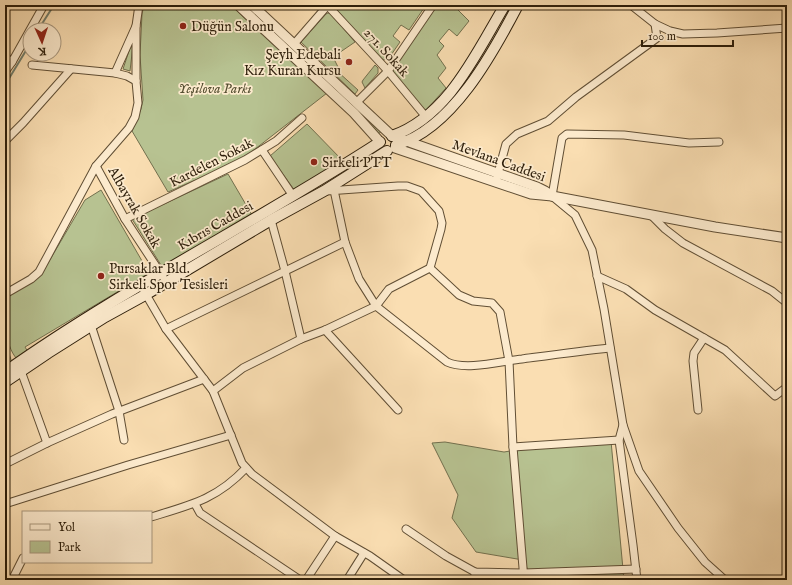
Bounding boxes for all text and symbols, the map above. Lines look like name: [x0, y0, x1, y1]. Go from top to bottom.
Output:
place label: Düğün Salonu: [191, 18, 274, 36]
marker: Düğün Salonu: [178, 21, 188, 31]
north arrow: [22, 22, 62, 62]
scale bar: [642, 22, 733, 48]
street label: 271. Sokak: [360, 24, 413, 81]
text: 100 m: [648, 29, 676, 44]
text: K: [37, 44, 47, 58]
place label: Şeyh Edebali Kız Kuran Kursu: [244, 46, 341, 80]
marker: Şeyh Edebali Kız Kuran Kursu: [344, 57, 354, 67]
park label: Yeşilova Parkı: [178, 80, 252, 98]
street label: Kardelen Sokak: [167, 134, 257, 192]
street label: Mevlana Caddesi: [449, 136, 548, 186]
place label: Sirkeli PTT: [322, 154, 392, 172]
marker: Sirkeli PTT: [309, 157, 319, 167]
street label: Albayrak Sokak: [103, 163, 165, 252]
street label: Kıbrıs Caddesi: [175, 197, 257, 255]
place label: Pursaklar Bld. Sirkeli Spor Tesisleri: [109, 260, 228, 294]
marker: Pursaklar Bld. Sirkeli Spor Tesisleri: [96, 271, 106, 281]
legend: [22, 511, 152, 563]
text: Yol: [58, 520, 76, 535]
text: Park: [58, 540, 81, 555]

